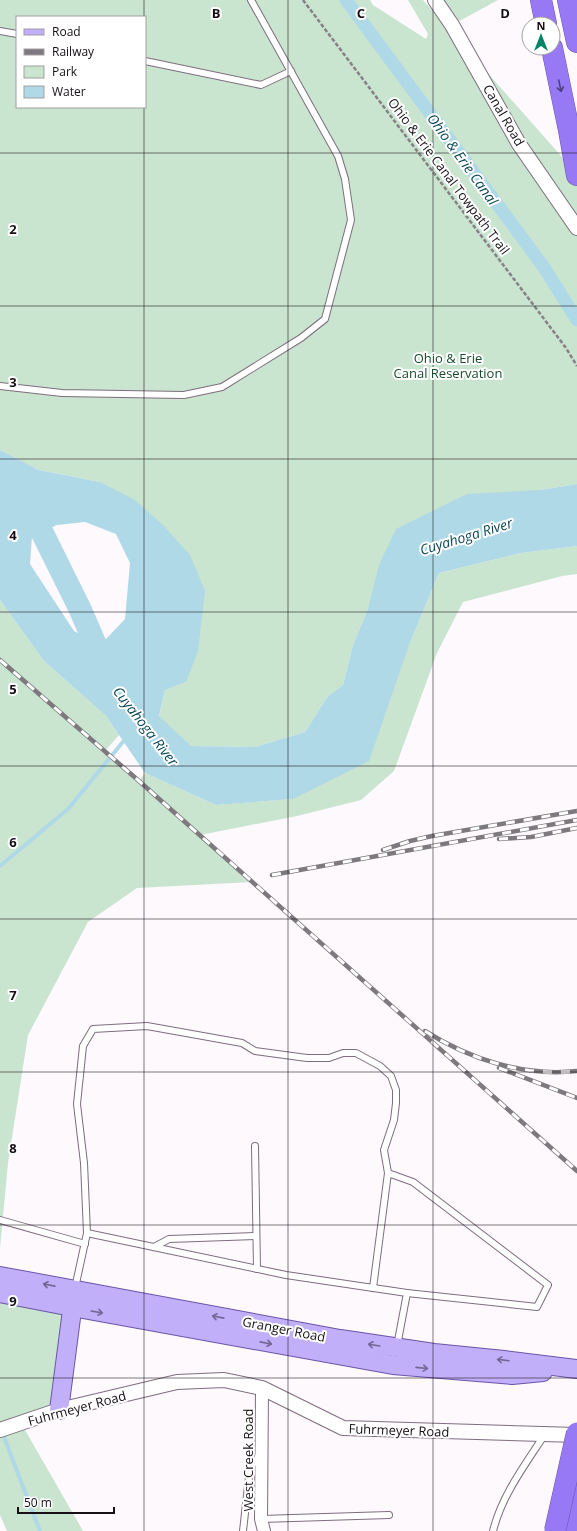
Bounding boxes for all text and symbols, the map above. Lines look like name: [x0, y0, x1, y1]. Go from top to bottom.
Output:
text: B: [212, 4, 221, 22]
text: C: [357, 4, 365, 22]
text: D: [500, 4, 510, 22]
legend: [16, 16, 146, 108]
north arrow: [521, 16, 561, 56]
text: N: [537, 18, 545, 33]
text: Road: [52, 23, 81, 40]
text: Railway: [52, 43, 95, 60]
text: Park: [52, 63, 78, 80]
one-way arrow: [556, 79, 564, 92]
street label: Canal Road: [479, 81, 529, 149]
text: Water: [52, 83, 86, 100]
street label: Ohio & Erie Canal Towpath Trail: [384, 94, 514, 258]
water label: Ohio & Erie Canal: [423, 109, 503, 209]
text: 2: [9, 220, 17, 238]
park label: Ohio & Erie Canal Reservation: [394, 349, 502, 382]
text: 3: [9, 373, 17, 391]
water label: Cuyahoga River: [417, 513, 515, 559]
text: 4: [9, 526, 17, 544]
text: 5: [9, 680, 17, 698]
water label: Cuyahoga River: [109, 682, 183, 770]
text: 6: [9, 833, 17, 851]
text: 7: [9, 986, 17, 1004]
text: 8: [9, 1139, 17, 1157]
one-way arrow: [43, 1281, 56, 1289]
text: 9: [9, 1292, 17, 1310]
one-way arrow: [90, 1308, 103, 1316]
one-way arrow: [212, 1312, 225, 1320]
street label: Granger Road: [241, 1312, 327, 1346]
one-way arrow: [259, 1339, 272, 1347]
one-way arrow: [368, 1341, 381, 1349]
one-way arrow: [497, 1356, 510, 1363]
one-way arrow: [415, 1365, 428, 1372]
street label: Fuhrmeyer Road: [26, 1386, 128, 1430]
street label: West Creek Road: [239, 1409, 257, 1511]
street label: Fuhrmeyer Road: [348, 1419, 450, 1441]
scale bar: [18, 1489, 114, 1515]
text: 50 m: [24, 1494, 52, 1511]

